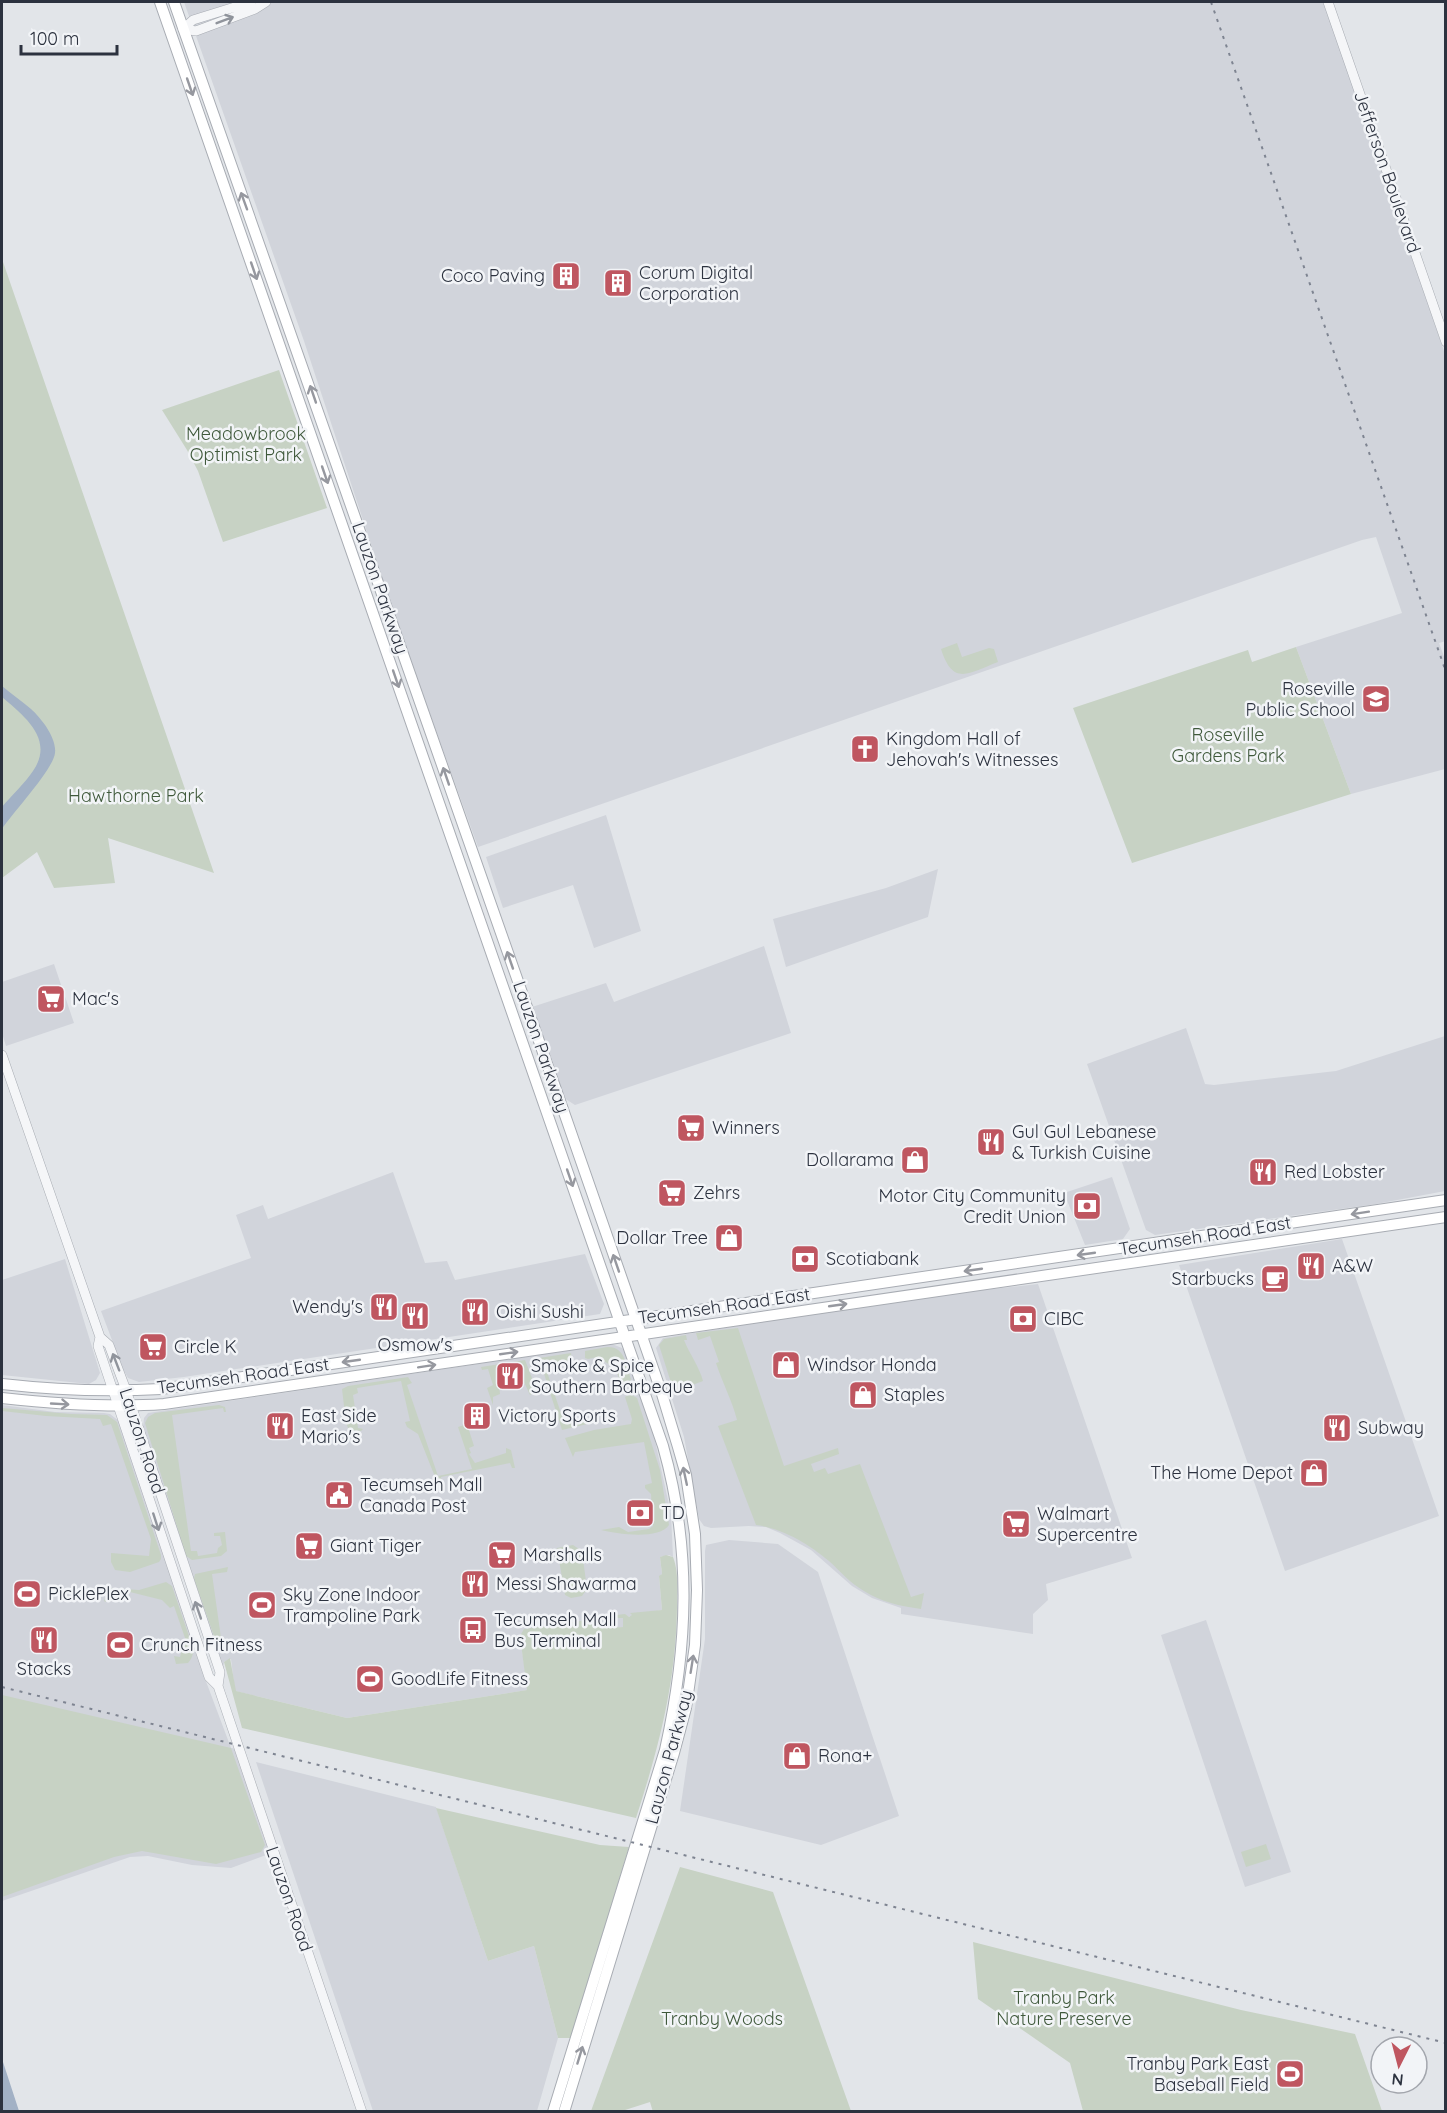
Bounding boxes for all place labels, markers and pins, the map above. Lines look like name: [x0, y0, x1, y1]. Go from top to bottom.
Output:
building icon: Coco Paving: [550, 260, 582, 292]
place label: Corum Digital Corporation: [639, 261, 753, 305]
place label: Coco Paving: [441, 264, 545, 287]
building icon: Corum Digital Corporation: [602, 267, 634, 299]
place label: Roseville Public School: [1245, 677, 1355, 721]
school or university icon: Roseville Public School: [1360, 683, 1392, 715]
place label: Kingdom Hall of Jehovah's Witnesses: [886, 727, 1058, 771]
church icon: Kingdom Hall of Jehovah's Witnesses: [849, 733, 881, 765]
supermarket icon: Mac's: [35, 983, 67, 1015]
place label: Mac's: [72, 987, 119, 1010]
supermarket icon: Winners: [675, 1112, 707, 1144]
place label: Winners: [712, 1116, 780, 1139]
place label: Gul Gul Lebanese & Turkish Cuisine: [1012, 1120, 1156, 1164]
restaurant icon: Gul Gul Lebanese & Turkish Cuisine: [975, 1126, 1007, 1158]
shop icon: Dollarama: [899, 1144, 931, 1176]
place label: Dollarama: [806, 1148, 894, 1171]
restaurant icon: Red Lobster: [1247, 1156, 1279, 1188]
place label: Red Lobster: [1284, 1160, 1385, 1183]
supermarket icon: Zehrs: [656, 1177, 688, 1209]
place label: Zehrs: [693, 1181, 740, 1204]
place label: Motor City Community Credit Union: [878, 1184, 1066, 1228]
bank icon: Motor City Community Credit Union: [1071, 1190, 1103, 1222]
shop icon: Dollar Tree: [713, 1222, 745, 1254]
place label: Dollar Tree: [616, 1226, 708, 1249]
bank icon: Scotiabank: [789, 1243, 821, 1275]
place label: Scotiabank: [826, 1247, 919, 1270]
restaurant icon: A&W: [1295, 1250, 1327, 1282]
place label: A&W: [1332, 1254, 1373, 1277]
cafe icon: Starbucks: [1259, 1263, 1291, 1295]
place label: Starbucks: [1171, 1267, 1254, 1290]
restaurant icon: Wendy's: [368, 1291, 400, 1323]
place label: Wendy's: [292, 1295, 363, 1318]
restaurant icon: Oishi Sushi: [459, 1296, 491, 1328]
restaurant icon: Osmow's: [399, 1300, 431, 1332]
place label: Oishi Sushi: [496, 1300, 584, 1323]
bank icon: CIBC: [1007, 1303, 1039, 1335]
place label: CIBC: [1044, 1307, 1084, 1330]
supermarket icon: Circle K: [137, 1331, 169, 1363]
place label: Osmow's: [378, 1333, 452, 1356]
place label: Circle K: [174, 1335, 237, 1358]
shop icon: Windsor Honda: [770, 1349, 802, 1381]
place label: Windsor Honda: [807, 1353, 937, 1376]
place label: Smoke & Spice Southern Barbeque: [531, 1354, 693, 1398]
restaurant icon: Smoke & Spice Southern Barbeque: [494, 1360, 526, 1392]
shop icon: Staples: [847, 1379, 879, 1411]
place label: Staples: [884, 1383, 945, 1406]
building icon: Victory Sports: [461, 1400, 493, 1432]
place label: East Side Mario's: [301, 1404, 377, 1448]
place label: Victory Sports: [498, 1404, 616, 1427]
restaurant icon: East Side Mario's: [264, 1410, 296, 1442]
restaurant icon: Subway: [1321, 1412, 1353, 1444]
place label: Subway: [1358, 1416, 1424, 1439]
shop icon: The Home Depot: [1298, 1457, 1330, 1489]
place label: The Home Depot: [1150, 1461, 1293, 1484]
place label: Tecumseh Mall Canada Post: [360, 1473, 483, 1517]
public building icon: Tecumseh Mall Canada Post: [323, 1479, 355, 1511]
bank icon: TD: [624, 1497, 656, 1529]
place label: TD: [661, 1501, 685, 1524]
place label: Walmart Supercentre: [1037, 1502, 1138, 1546]
supermarket icon: Walmart Supercentre: [1000, 1508, 1032, 1540]
supermarket icon: Giant Tiger: [293, 1530, 325, 1562]
place label: Giant Tiger: [330, 1534, 421, 1557]
supermarket icon: Marshalls: [486, 1539, 518, 1571]
place label: Marshalls: [523, 1543, 602, 1566]
restaurant icon: Messi Shawarma: [459, 1568, 491, 1600]
place label: Messi Shawarma: [496, 1572, 637, 1595]
sports icon: PicklePlex: [11, 1578, 43, 1610]
place label: PicklePlex: [48, 1582, 129, 1605]
place label: Sky Zone Indoor Trampoline Park: [283, 1583, 420, 1627]
sports icon: Sky Zone Indoor Trampoline Park: [246, 1589, 278, 1621]
place label: Tecumseh Mall Bus Terminal: [494, 1608, 617, 1652]
bus stop icon: Tecumseh Mall Bus Terminal: [457, 1614, 489, 1646]
restaurant icon: Stacks: [28, 1624, 60, 1656]
sports icon: Crunch Fitness: [104, 1629, 136, 1661]
place label: Crunch Fitness: [141, 1633, 262, 1656]
place label: Stacks: [17, 1657, 71, 1680]
sports icon: GoodLife Fitness: [354, 1663, 386, 1695]
place label: GoodLife Fitness: [391, 1667, 528, 1690]
shop icon: Rona+: [781, 1740, 813, 1772]
place label: Rona+: [818, 1744, 872, 1767]
place label: Tranby Park East Baseball Field: [1126, 2052, 1269, 2096]
sports icon: Tranby Park East Baseball Field: [1274, 2058, 1306, 2090]

